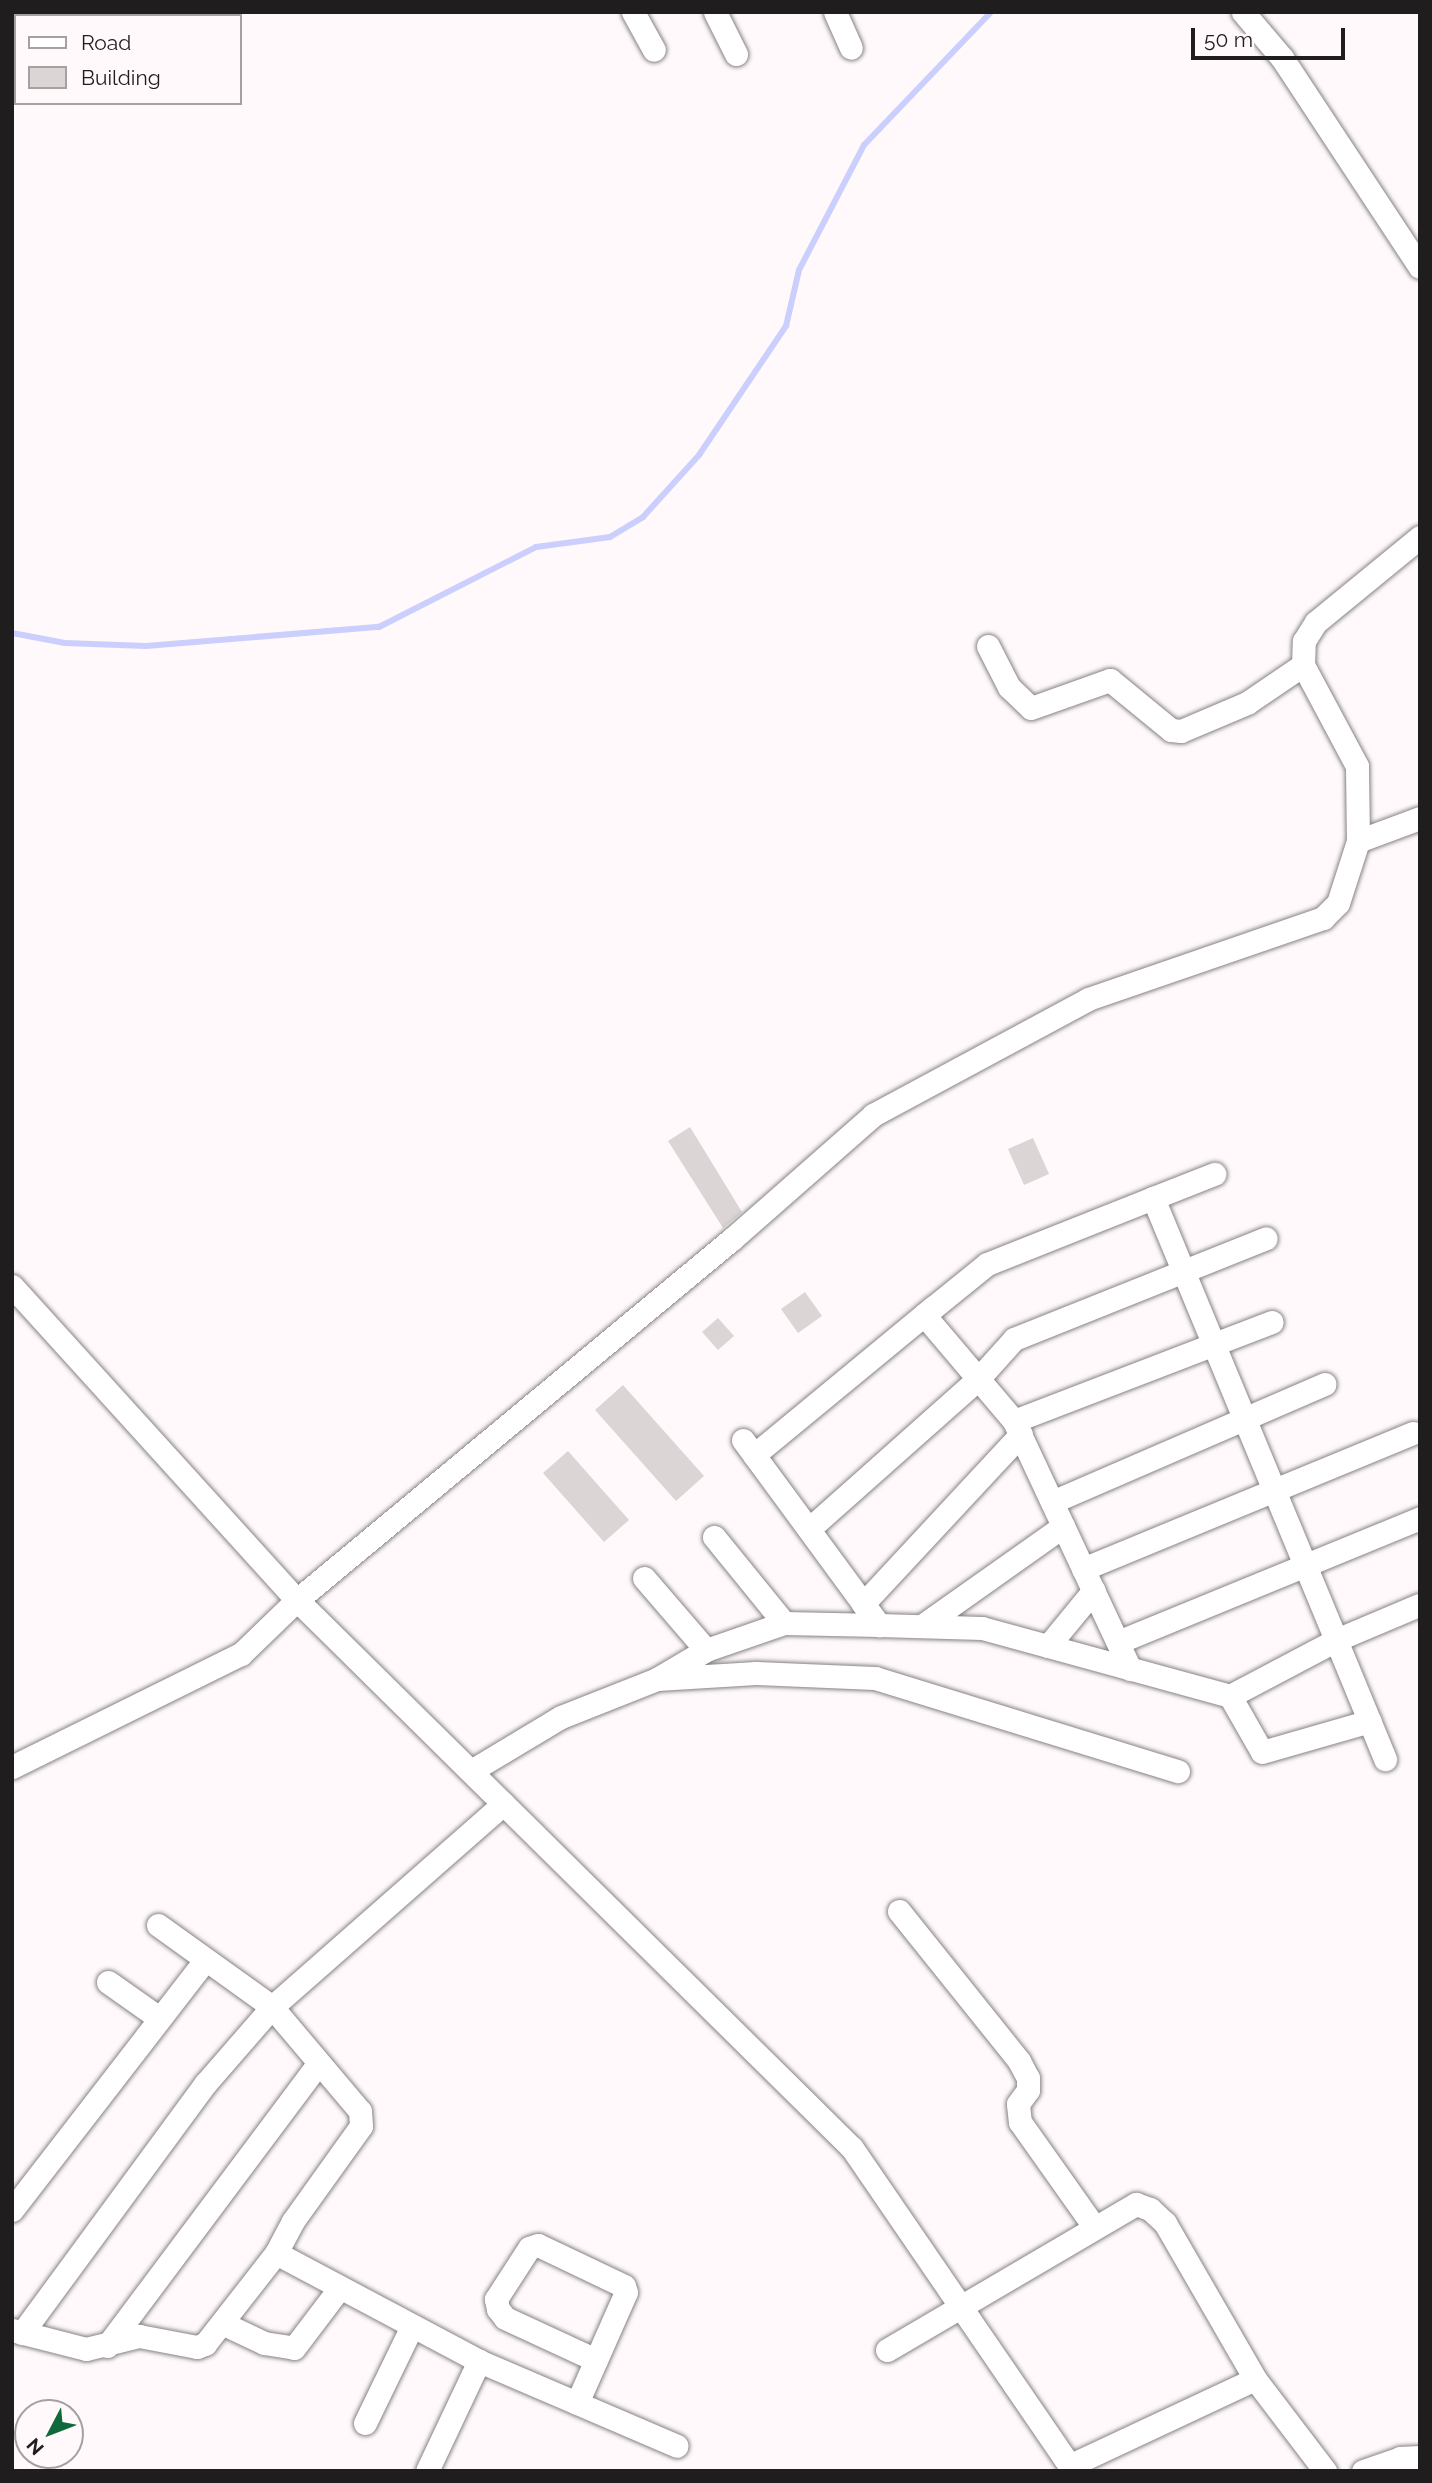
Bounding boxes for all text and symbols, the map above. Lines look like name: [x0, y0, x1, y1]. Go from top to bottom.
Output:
legend: [14, 14, 242, 105]
scale bar: [1194, 14, 1348, 58]
text: 50 m: [1204, 27, 1253, 52]
text: Road: [81, 30, 131, 55]
text: Building: [81, 65, 161, 90]
north arrow: [14, 2399, 84, 2469]
text: N: [22, 2434, 48, 2459]

